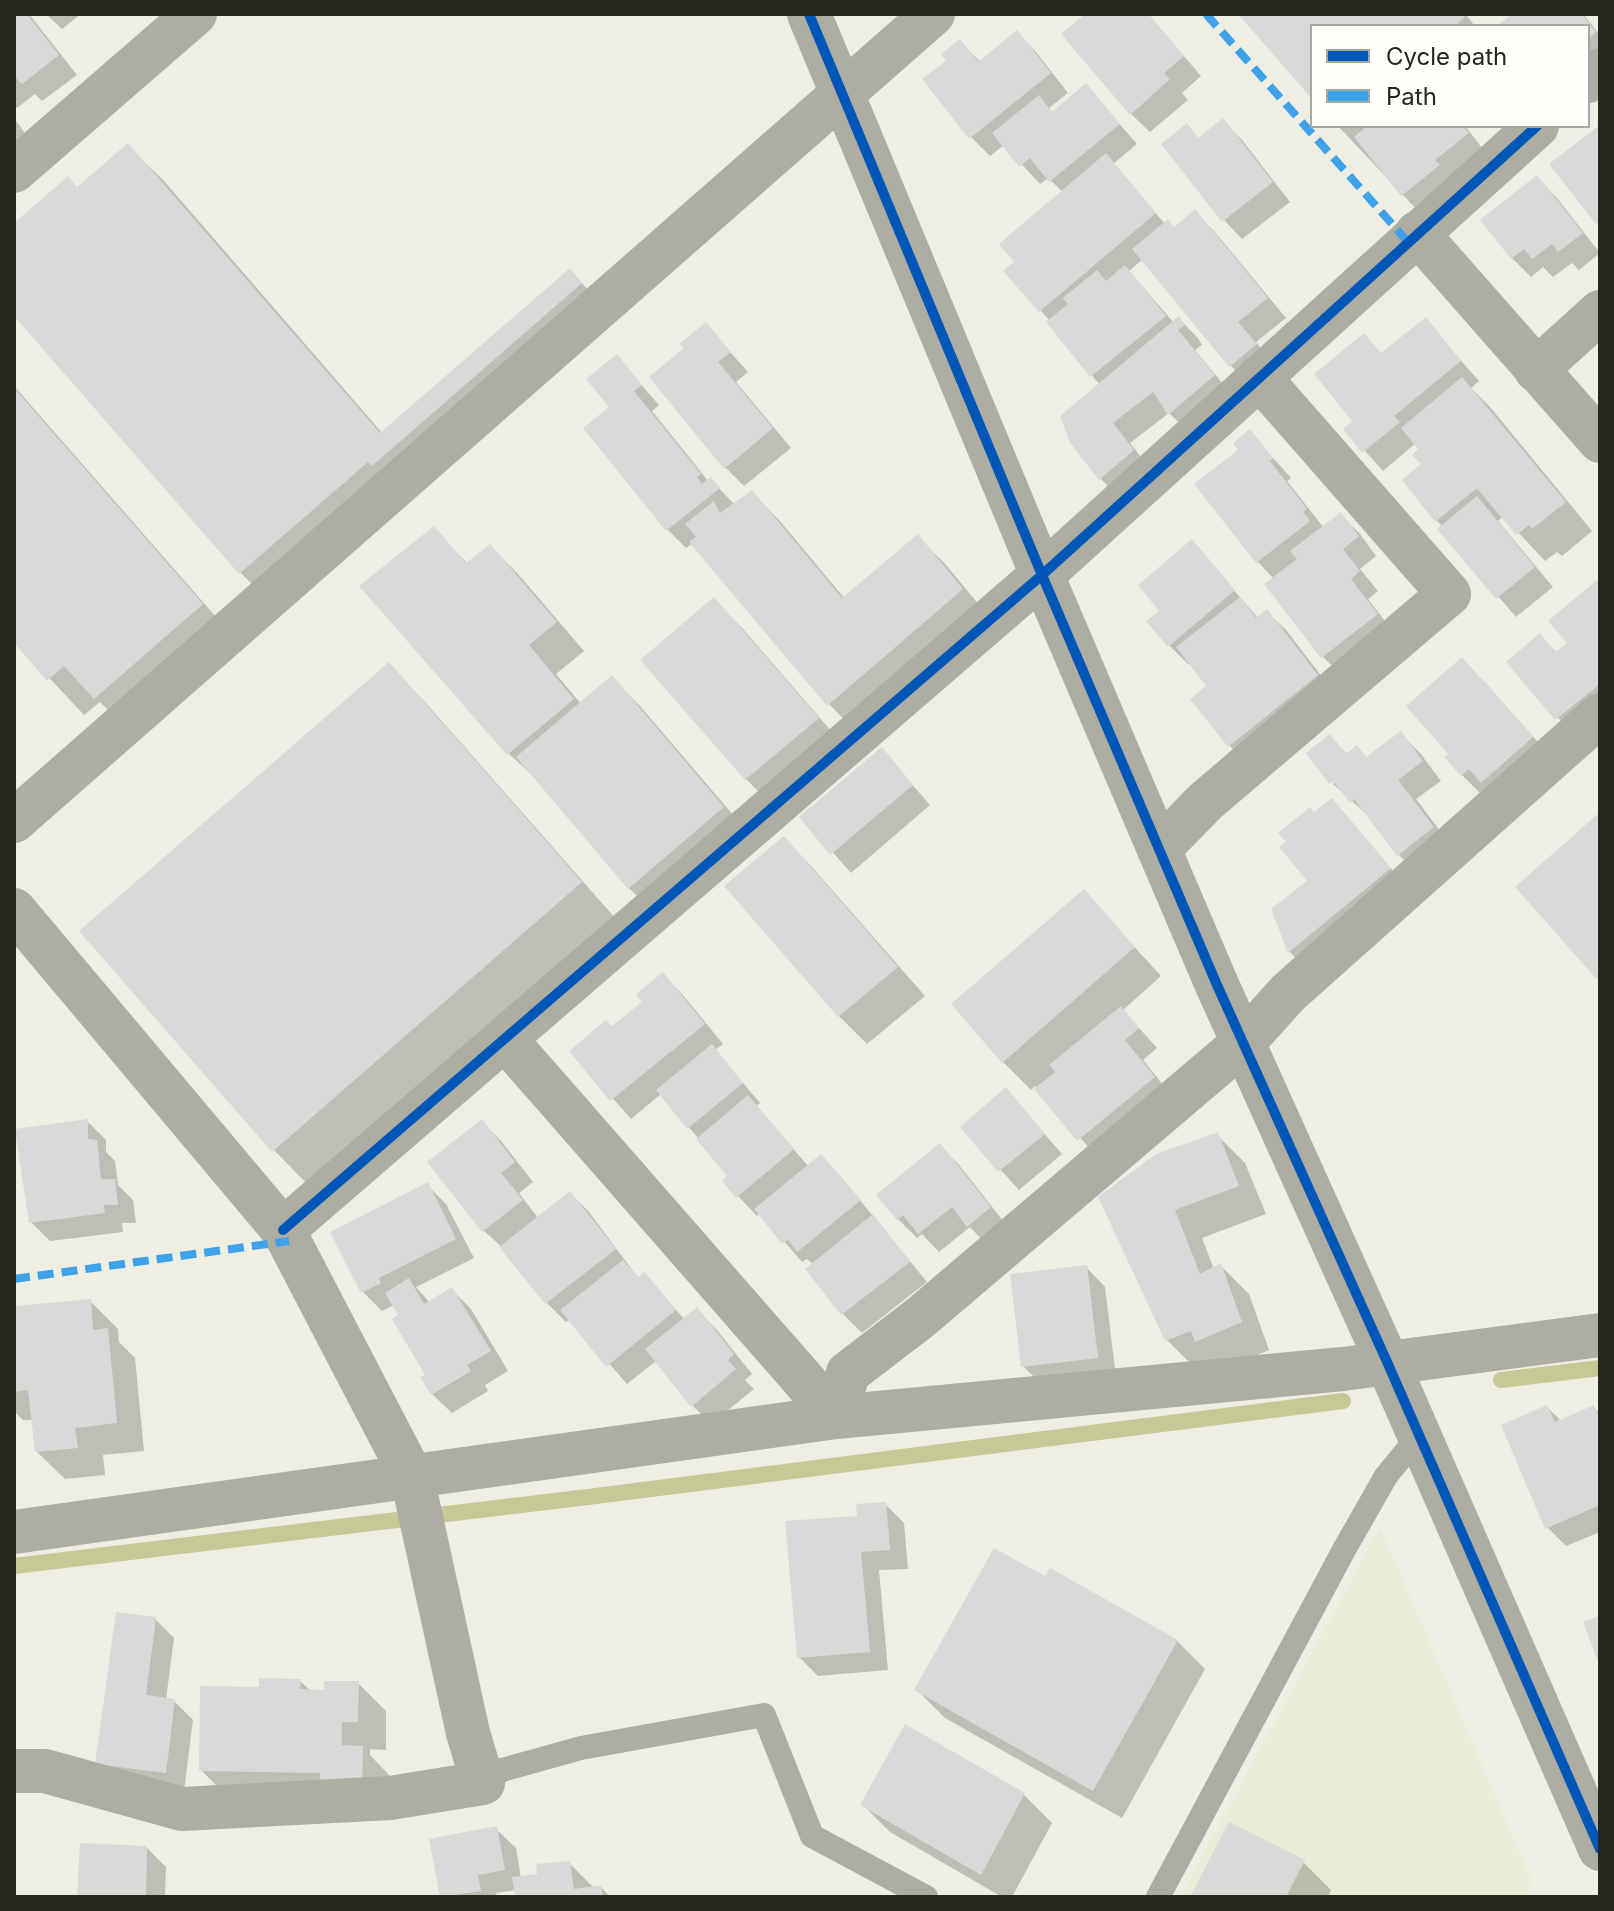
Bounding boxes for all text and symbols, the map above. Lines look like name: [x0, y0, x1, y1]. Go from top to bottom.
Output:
legend: [1310, 24, 1590, 128]
text: Cycle path: [1386, 42, 1507, 71]
text: Path: [1386, 82, 1437, 111]

